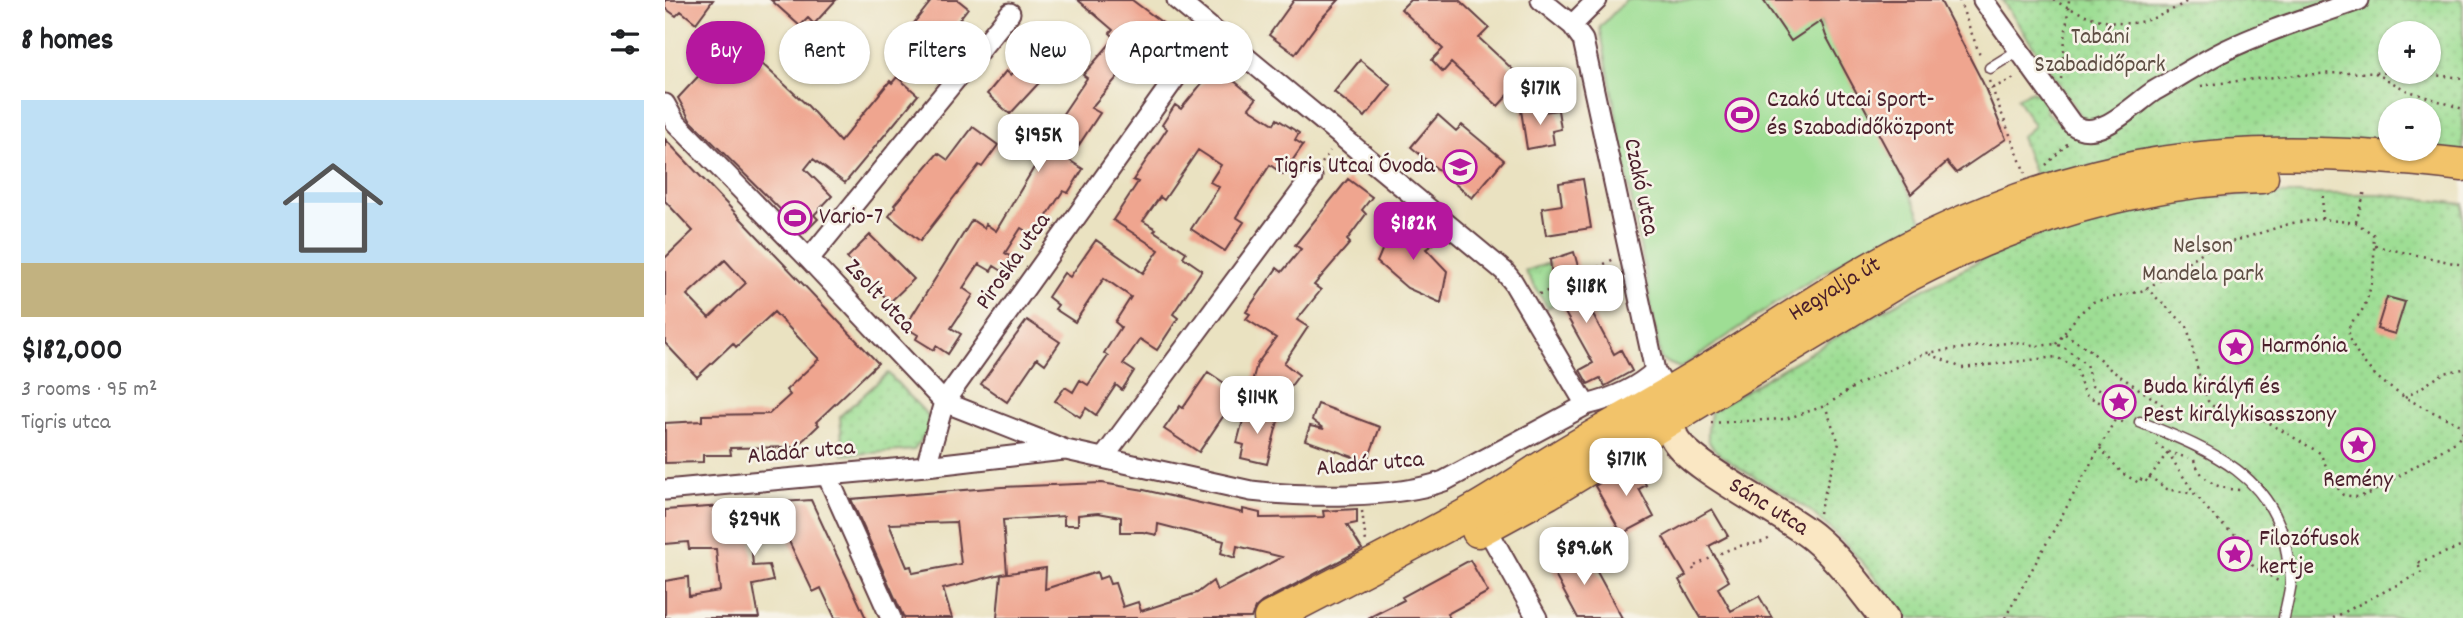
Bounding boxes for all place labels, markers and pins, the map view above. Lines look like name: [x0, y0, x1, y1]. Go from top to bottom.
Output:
pin: $171K: [1491, 68, 1589, 127]
place label: Czakó Utcai Sport- és Szabadidőközpont: [1767, 84, 1955, 146]
sports icon: Czakó Utcai Sport- és Szabadidőközpont: [1723, 96, 1761, 134]
pin: $195K: [989, 114, 1087, 174]
school or university icon: Tigris Utcai Óvoda: [1441, 148, 1479, 186]
place label: Tigris Utcai Óvoda: [1274, 150, 1436, 184]
sports icon: Vario-7: [776, 199, 814, 237]
place label: Vario-7: [819, 201, 883, 235]
pin: $182K: [1364, 202, 1462, 262]
pin: $118K: [1537, 266, 1635, 325]
place icon: Harmónia: [2217, 328, 2255, 366]
place label: Harmónia: [2261, 330, 2348, 364]
place label: Buda királyfi és Pest királykisasszony: [2143, 371, 2337, 433]
pin: $114K: [1208, 376, 1306, 436]
place icon: Buda királyfi és Pest királykisasszony: [2100, 383, 2138, 421]
place icon: Remény: [2339, 426, 2377, 464]
pin: $171K: [1577, 438, 1675, 498]
place label: Remény: [2323, 464, 2394, 498]
pin: $294K: [705, 498, 803, 558]
place label: Filozófusok kertje: [2259, 523, 2360, 585]
pin: $89.6K: [1527, 528, 1641, 587]
place icon: Filozófusok kertje: [2216, 535, 2254, 573]

